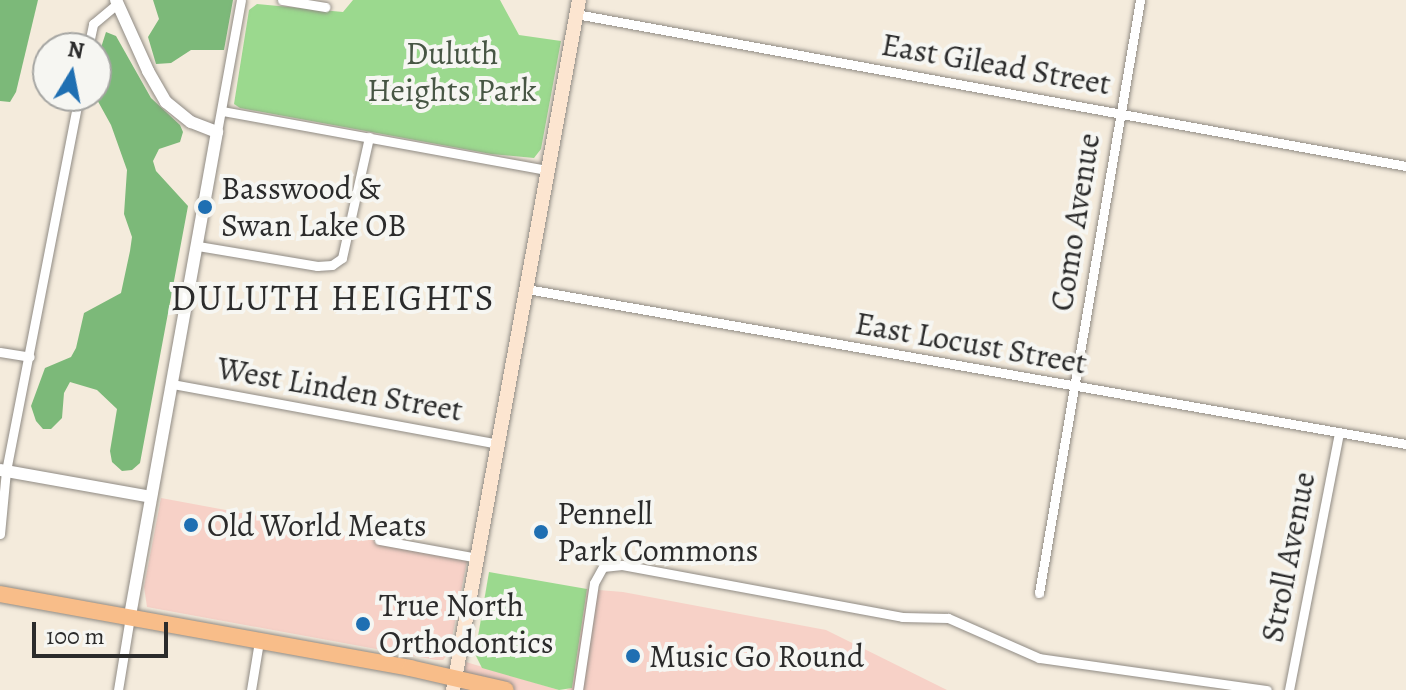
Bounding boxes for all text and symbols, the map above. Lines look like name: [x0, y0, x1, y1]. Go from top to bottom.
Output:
street label: East Gilead Street: [878, 25, 1114, 103]
north arrow: [32, 32, 112, 112]
text: N: [65, 34, 86, 66]
park label: Duluth Heights Park: [367, 35, 537, 110]
street label: Como Avenue: [1042, 130, 1108, 314]
place label: Basswood & Swan Lake OB: [221, 170, 406, 245]
marker: Basswood & Swan Lake OB: [196, 198, 214, 216]
district label: DULUTH HEIGHTS: [170, 276, 496, 320]
street label: East Locust Street: [852, 304, 1090, 382]
street label: West Linden Street: [214, 349, 466, 429]
street label: Stroll Avenue: [1253, 469, 1323, 645]
place label: Pennell Park Commons: [557, 495, 758, 570]
place label: Old World Meats: [207, 506, 427, 544]
marker: Old World Meats: [182, 516, 200, 534]
marker: Pennell Park Commons: [532, 523, 550, 541]
place label: True North Orthodontics: [379, 587, 554, 662]
scale bar: [36, 606, 172, 656]
marker: True North Orthodontics: [354, 615, 372, 633]
text: 100 m: [46, 620, 105, 652]
place label: Music Go Round: [649, 637, 864, 675]
marker: Music Go Round: [624, 647, 642, 665]

